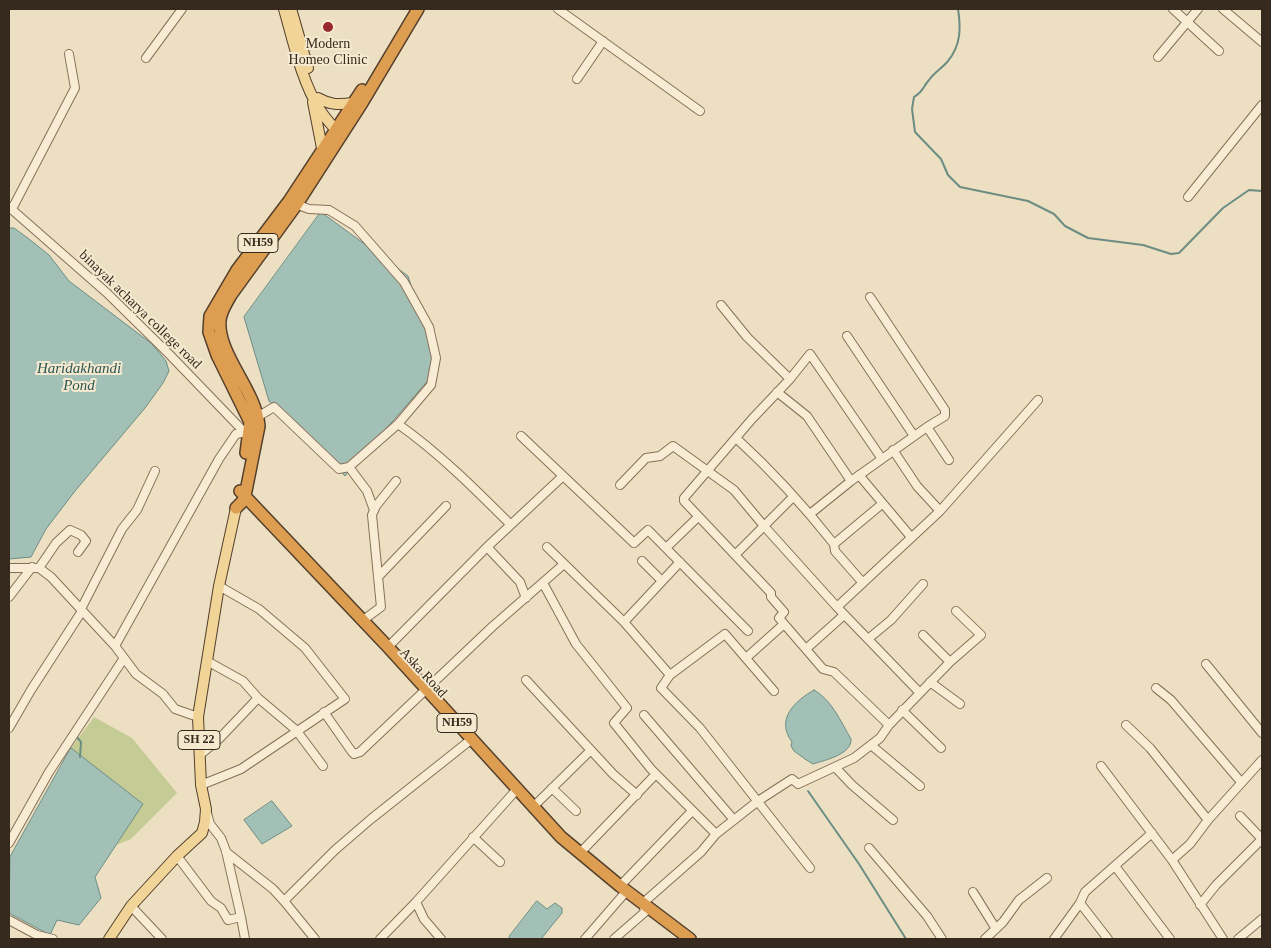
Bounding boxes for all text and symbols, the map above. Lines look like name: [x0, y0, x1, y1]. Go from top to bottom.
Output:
marker: Modern Homeo Clinic: [321, 20, 335, 34]
place label: Modern Homeo Clinic: [289, 36, 367, 68]
road number: NH59: [238, 234, 278, 252]
street label: binayak acharya college road: [75, 247, 205, 373]
water label: Haridakhandi Pond: [37, 360, 121, 395]
street label: Aska Road: [396, 645, 450, 701]
road number: NH59: [437, 714, 477, 732]
road number: SH 22: [178, 730, 220, 750]

